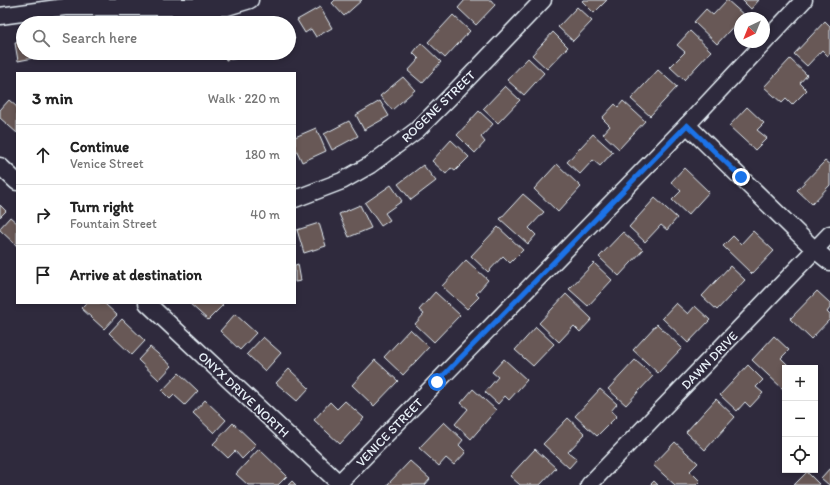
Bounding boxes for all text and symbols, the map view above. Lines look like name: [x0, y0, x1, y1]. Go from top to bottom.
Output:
north arrow: [734, 12, 770, 48]
search box: [16, 16, 296, 60]
icon: search: [30, 27, 52, 49]
text: Search here: [62, 29, 137, 47]
street label: ROGENE STREET: [398, 67, 479, 145]
text: 3 min: [32, 88, 73, 108]
text: Walk · 220 m: [208, 91, 280, 106]
text: Continue: [70, 138, 129, 156]
icon: ahead: [32, 144, 54, 166]
text: 180 m: [245, 147, 280, 162]
text: Venice Street: [70, 156, 144, 171]
route end: [732, 168, 750, 186]
text: Turn right: [70, 198, 134, 216]
icon: right: [32, 204, 54, 226]
text: 40 m: [250, 207, 280, 222]
text: Fountain Street: [70, 216, 157, 231]
icon: arrive: [32, 264, 54, 286]
text: Arrive at destination: [70, 266, 202, 284]
street label: DAWN DRIVE: [678, 328, 741, 392]
street label: ONYX DRIVE NORTH: [195, 348, 292, 440]
map controls: [782, 365, 818, 473]
button: +: [782, 365, 818, 401]
route start: [428, 373, 446, 391]
street label: VENICE STREET: [353, 394, 426, 470]
button: −: [782, 401, 818, 437]
button: locate: [782, 437, 818, 473]

